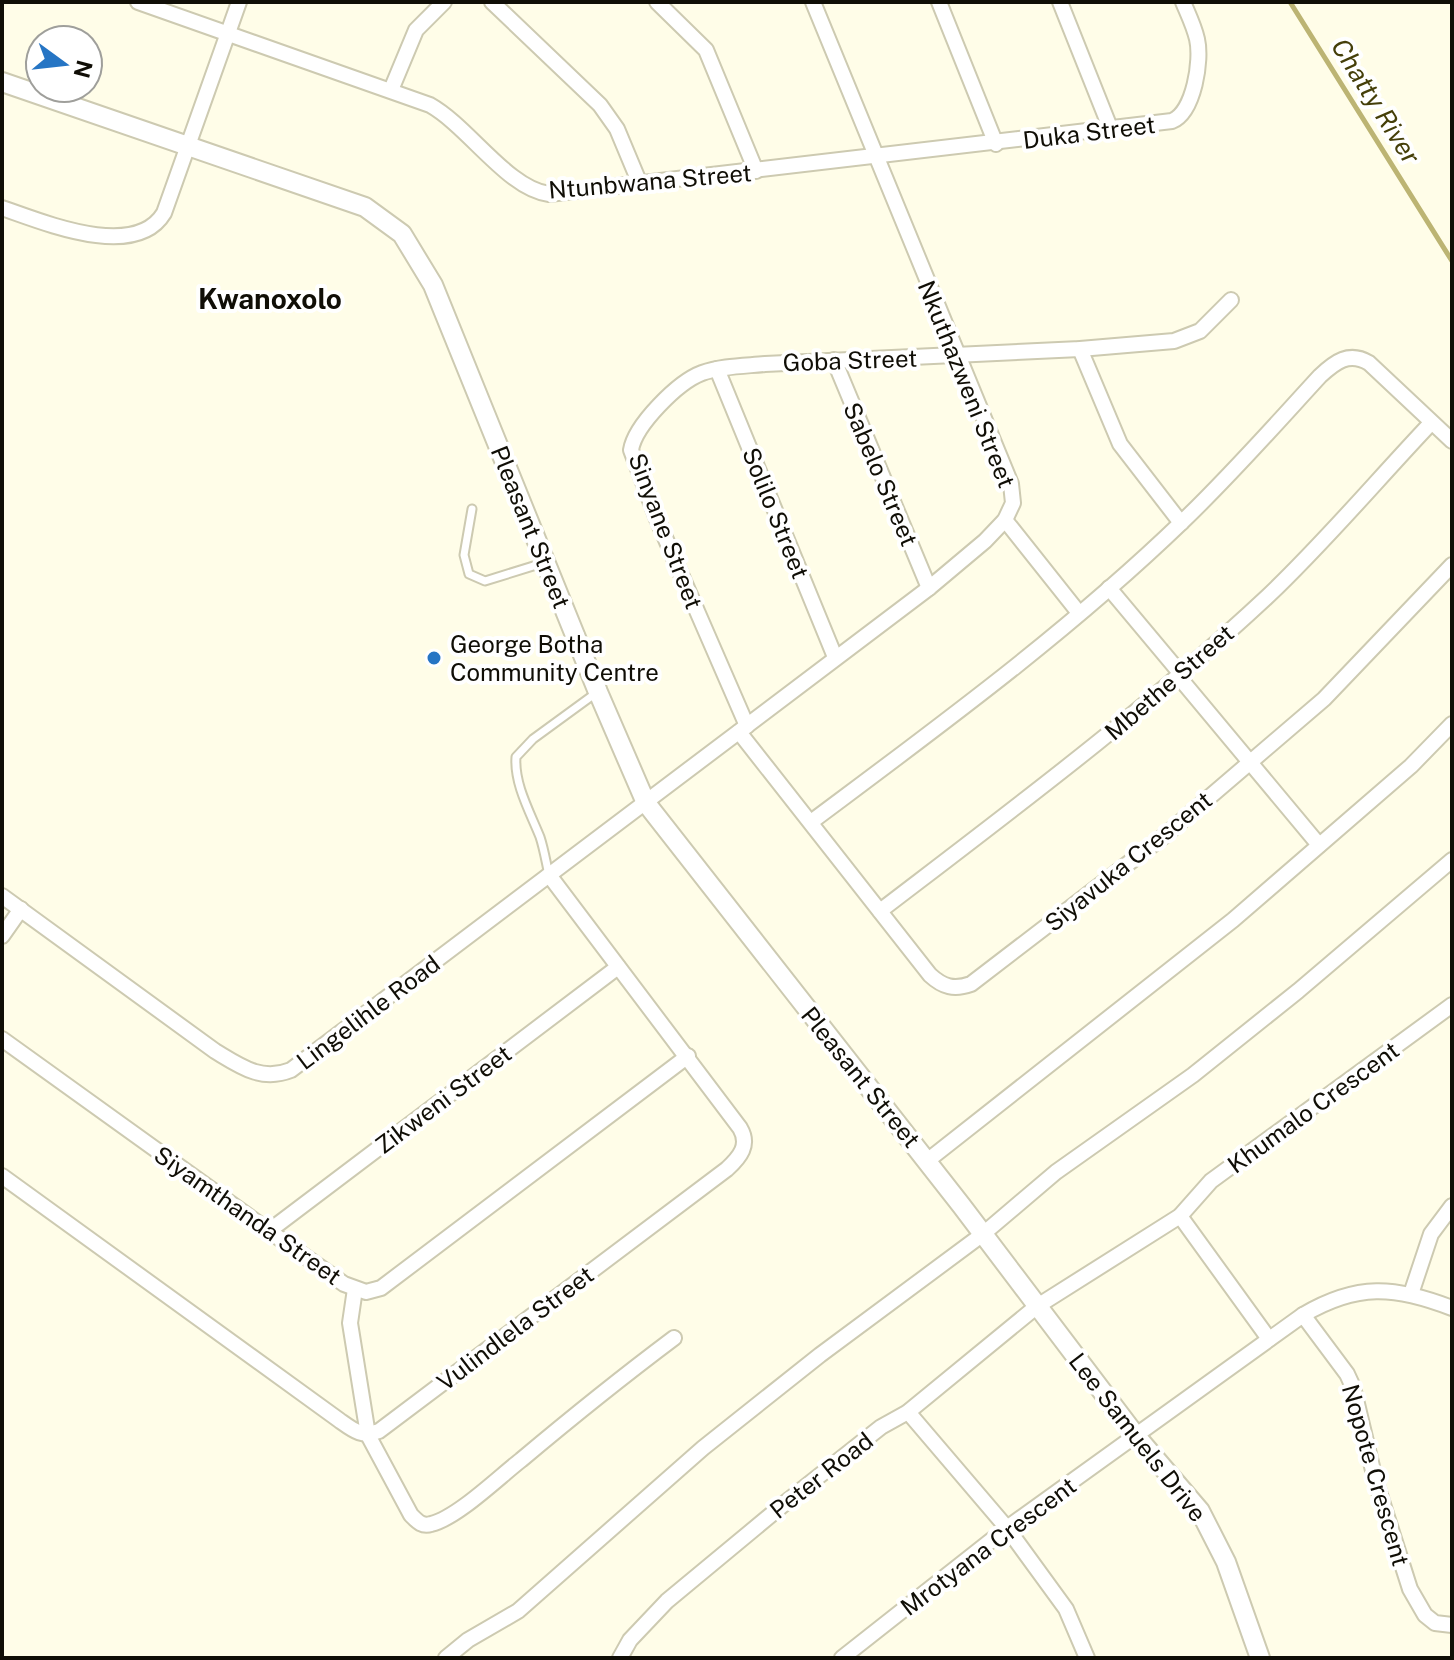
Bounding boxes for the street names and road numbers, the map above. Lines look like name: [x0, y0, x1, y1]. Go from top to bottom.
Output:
street label: Duka Street: [1021, 110, 1157, 154]
street label: Ntunbwana Street: [547, 158, 753, 204]
street label: Nkuthazweni Street: [913, 276, 1021, 492]
street label: Goba Street: [782, 344, 918, 376]
street label: Sabelo Street: [838, 398, 924, 550]
street label: Pleasant Street: [486, 442, 576, 612]
street label: Solilo Street: [737, 443, 815, 583]
street label: Sinyane Street: [623, 449, 709, 613]
street label: Mbethe Street: [1099, 619, 1239, 745]
street label: Siyavuka Crescent: [1039, 785, 1217, 937]
street label: Lingelihle Road: [291, 949, 445, 1075]
street label: Pleasant Street: [796, 1001, 926, 1153]
street label: Khumalo Crescent: [1222, 1035, 1404, 1179]
street label: Zikweni Street: [370, 1039, 516, 1159]
street label: Siyamthanda Street: [149, 1140, 347, 1290]
street label: Vulindlela Street: [431, 1260, 599, 1396]
street label: Lee Samuels Drive: [1064, 1347, 1212, 1527]
street label: Nopote Crescent: [1337, 1381, 1415, 1569]
street label: Peter Road: [764, 1426, 878, 1524]
street label: Mrotyana Crescent: [895, 1471, 1081, 1621]

